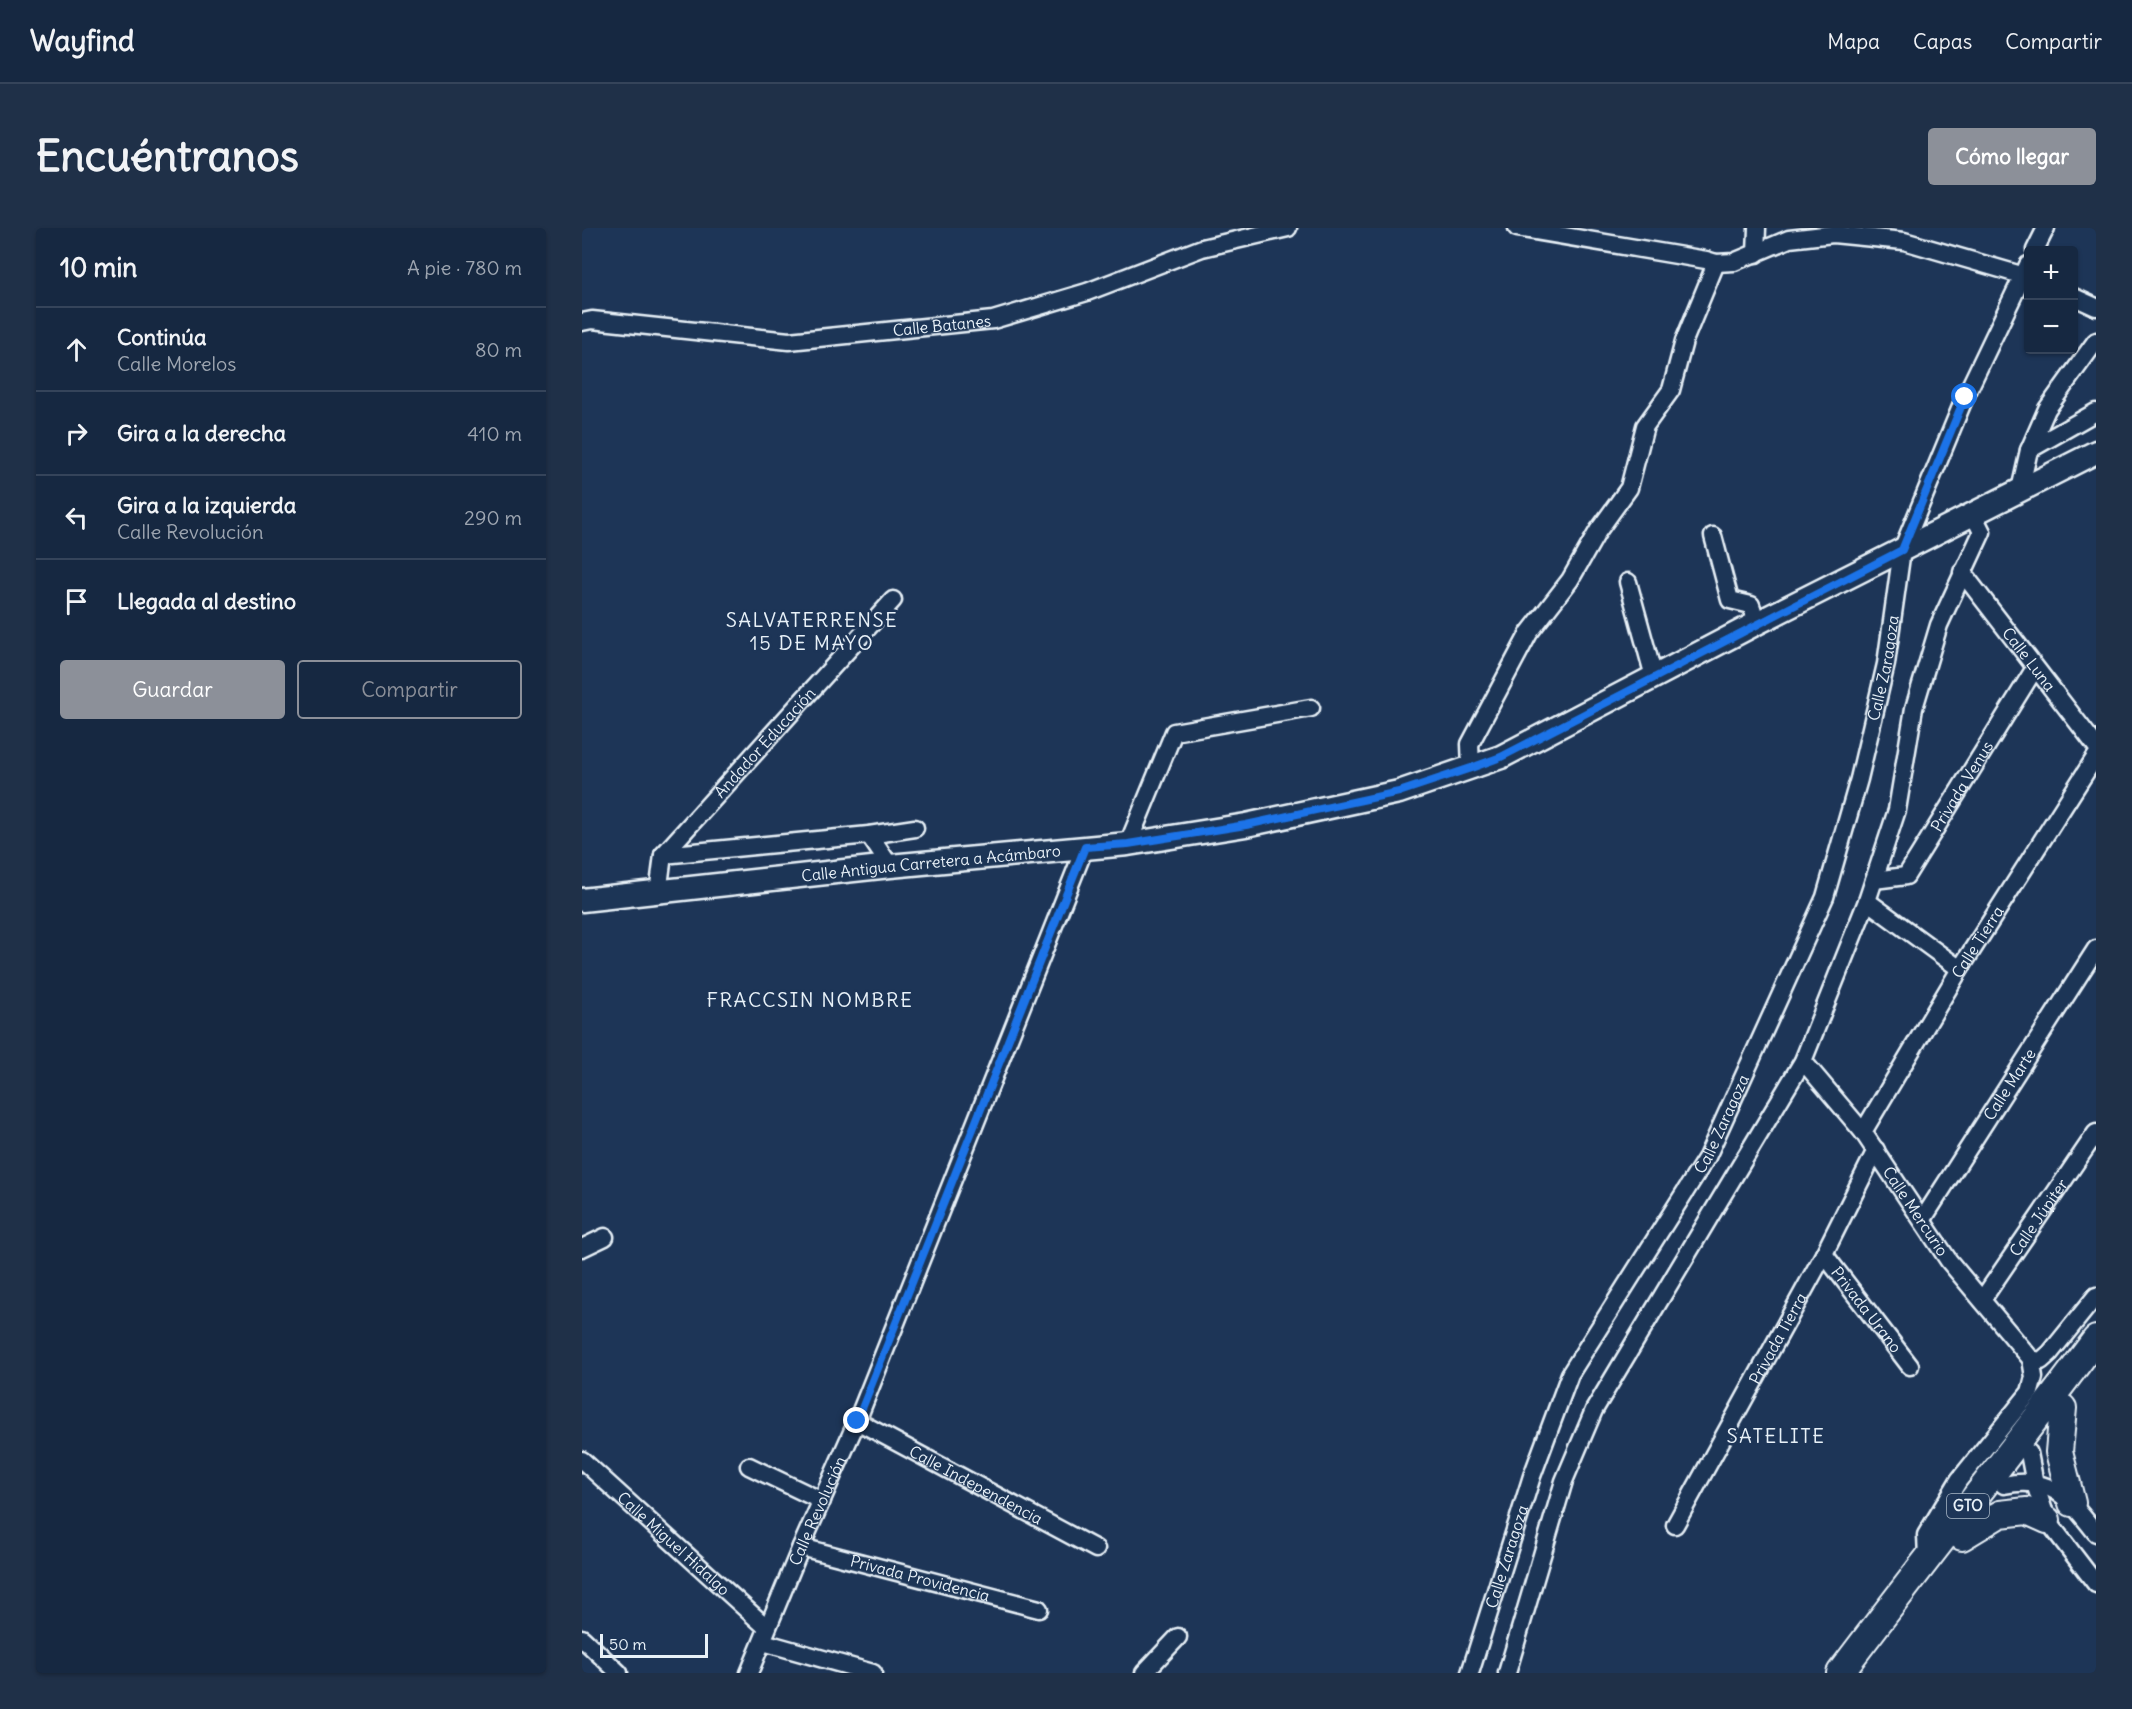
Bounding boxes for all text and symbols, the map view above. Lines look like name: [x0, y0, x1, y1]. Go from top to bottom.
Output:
text: Wayfind: [30, 23, 134, 59]
text: Mapa: [1827, 28, 1880, 55]
text: Capas: [1913, 28, 1972, 55]
text: Compartir: [2005, 28, 2102, 55]
button: Cómo llegar: [1928, 128, 2096, 185]
text: Encuéntranos: [36, 130, 299, 182]
map controls: [2024, 246, 2078, 354]
button: +: [2024, 246, 2078, 300]
text: 10 min: [60, 251, 137, 284]
text: A pie · 780 m: [407, 255, 522, 280]
button: −: [2024, 300, 2078, 354]
street label: Calle Batanes: [892, 310, 992, 340]
text: Continúa: [117, 323, 206, 351]
icon: ahead: [60, 333, 93, 366]
text: 80 m: [475, 337, 522, 362]
text: Calle Morelos: [117, 351, 236, 376]
route start: [1951, 383, 1977, 409]
icon: right: [60, 417, 93, 450]
text: Gira a la derecha: [117, 419, 286, 447]
text: 410 m: [467, 421, 522, 446]
text: Gira a la izquierda: [117, 491, 296, 519]
icon: left: [60, 501, 93, 534]
text: 290 m: [464, 505, 522, 530]
text: Calle Revolución: [117, 519, 263, 544]
icon: arrive: [60, 585, 93, 618]
text: Llegada al destino: [117, 587, 296, 615]
district label: SALVATERRENSE 15 DE MAYO: [726, 607, 898, 655]
street label: Calle Zaragoza: [1863, 614, 1903, 723]
street label: Calle Luna: [1998, 623, 2060, 695]
button: Guardar: [60, 660, 285, 719]
button: Compartir: [297, 660, 522, 719]
street label: Andador Educación: [710, 683, 819, 802]
street label: Privada Venus: [1926, 737, 1997, 835]
street label: Calle Antigua Carretera a Acámbaro: [800, 840, 1062, 886]
street label: Calle Tierra: [1947, 902, 2008, 981]
district label: FRACCSIN NOMBRE: [707, 987, 913, 1012]
street label: Calle Marte: [1979, 1045, 2040, 1124]
street label: Calle Zaragoza: [1689, 1071, 1753, 1177]
street label: Calle Mercurio: [1879, 1162, 1953, 1260]
street label: Calle Júpiter: [2005, 1174, 2072, 1260]
street label: Privada Urano: [1827, 1262, 1906, 1357]
street label: Privada Tierra: [1744, 1289, 1811, 1388]
route end: [843, 1407, 869, 1433]
district label: SATELITE: [1726, 1423, 1826, 1448]
street label: Calle Independencia: [906, 1441, 1046, 1529]
street label: Calle Revolución: [785, 1453, 850, 1568]
street label: Calle Miguel Hidalgo: [613, 1487, 734, 1600]
road number: GTO: [1947, 1494, 1989, 1518]
street label: Calle Zaragoza: [1481, 1503, 1532, 1611]
street label: Privada Providencia: [848, 1550, 992, 1606]
scale bar: [600, 1631, 708, 1658]
text: 50 m: [609, 1634, 647, 1654]

